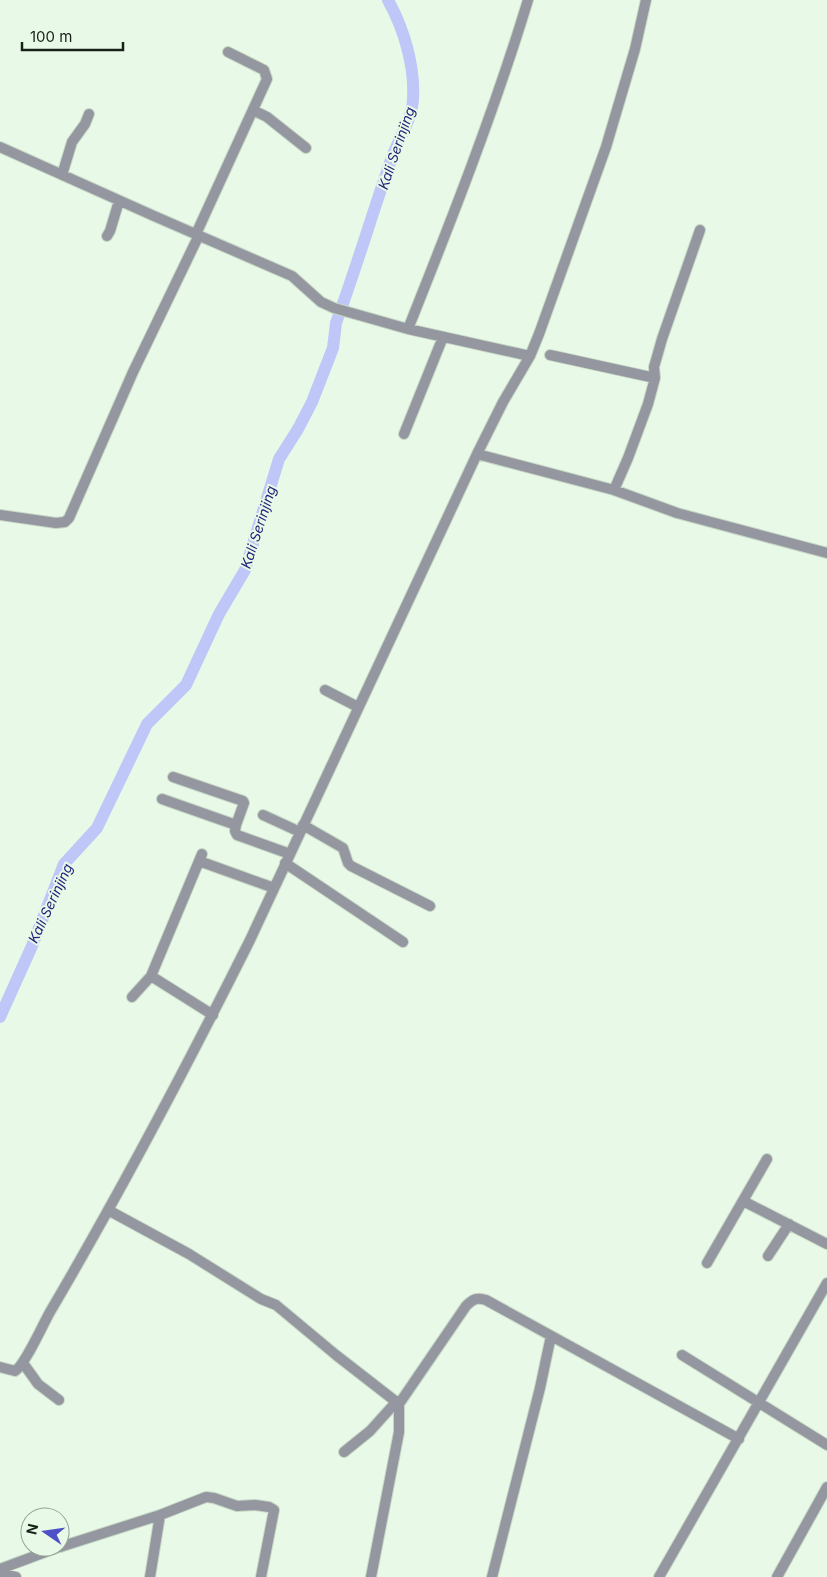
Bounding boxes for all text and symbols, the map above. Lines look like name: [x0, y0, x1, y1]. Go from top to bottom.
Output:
scale bar: [22, 20, 124, 52]
text: 100 m: [30, 27, 72, 46]
water label: Kali Serinjing: [374, 104, 418, 191]
water label: Kali Serinjing: [237, 483, 280, 571]
water label: Kali Serinjing: [24, 860, 76, 946]
north arrow: [20, 1507, 70, 1557]
text: N: [22, 1522, 41, 1536]

